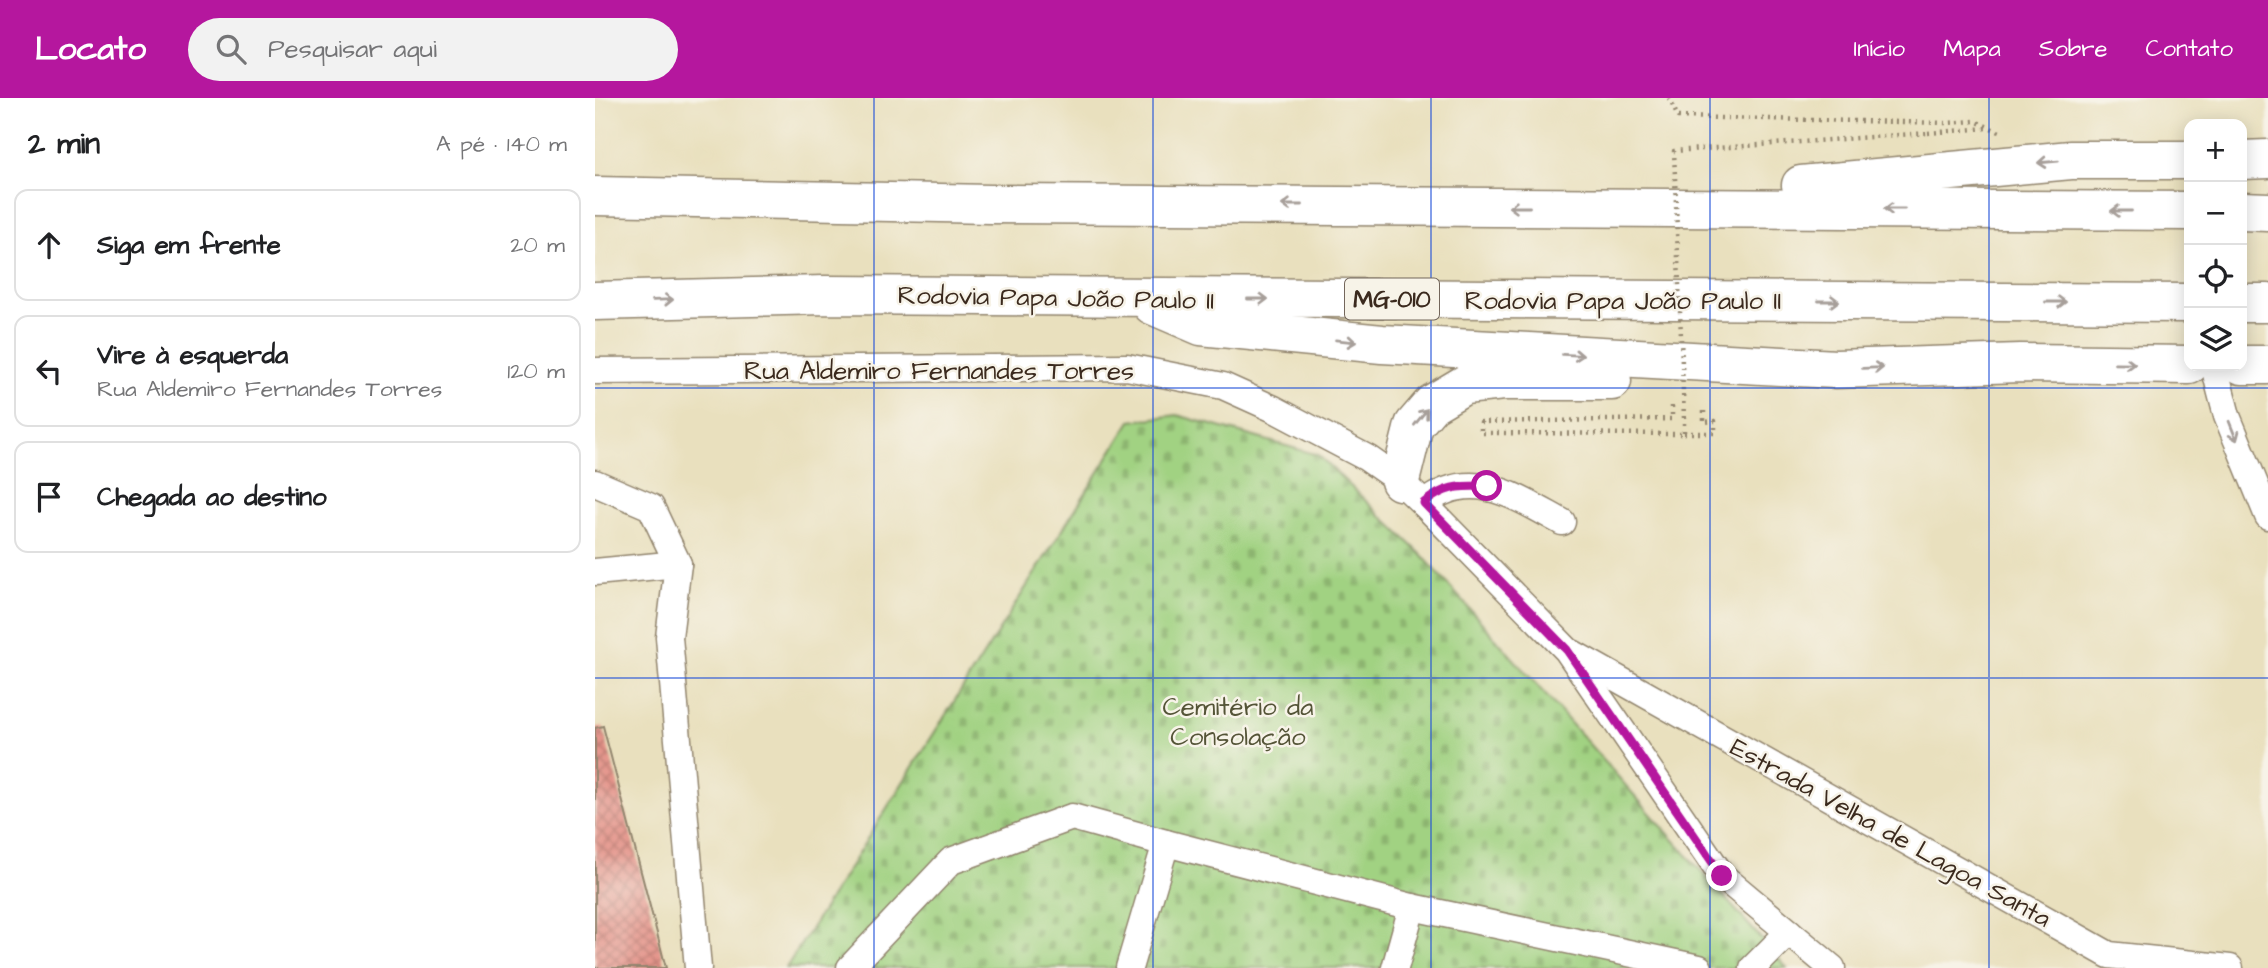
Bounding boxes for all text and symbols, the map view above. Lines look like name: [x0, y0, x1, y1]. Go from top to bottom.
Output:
search box: [188, 18, 678, 81]
text: Locato: [35, 26, 146, 72]
icon: search: [212, 30, 250, 68]
text: Pesquisar aqui: [268, 31, 437, 67]
text: Início: [1854, 32, 1905, 66]
text: Mapa: [1943, 32, 2001, 66]
text: Sobre: [2039, 32, 2107, 66]
text: Contato: [2145, 32, 2233, 66]
map controls: [2184, 119, 2247, 371]
button: +: [2184, 119, 2247, 182]
text: 2 min: [28, 123, 100, 165]
text: A pé · 140 m: [436, 128, 567, 160]
one-way arrow: [2037, 156, 2059, 169]
button: −: [2184, 182, 2247, 245]
one-way arrow: [1280, 198, 1303, 212]
one-way arrow: [1508, 200, 1531, 214]
one-way arrow: [1882, 202, 1905, 216]
one-way arrow: [2110, 204, 2133, 217]
icon: ahead: [30, 226, 68, 264]
text: Siga em frente: [97, 227, 281, 263]
text: 20 m: [510, 229, 565, 261]
button: locate: [2184, 245, 2247, 308]
street label: Rodovia Papa João Paulo II: [897, 277, 1215, 319]
road number: MG-010: [1345, 279, 1439, 320]
street label: Rodovia Papa João Paulo II: [1465, 283, 1781, 319]
one-way arrow: [1246, 292, 1269, 306]
one-way arrow: [651, 293, 674, 306]
one-way arrow: [1817, 294, 1840, 308]
one-way arrow: [2044, 295, 2067, 309]
button: layers: [2184, 308, 2247, 371]
one-way arrow: [1334, 335, 1357, 348]
text: Vire à esquerda: [97, 337, 288, 373]
one-way arrow: [1561, 348, 1584, 361]
icon: left: [30, 352, 68, 390]
street label: Rua Aldemiro Fernandes Torres: [744, 353, 1134, 389]
text: 120 m: [507, 355, 565, 387]
one-way arrow: [2114, 357, 2137, 371]
one-way arrow: [1862, 361, 1885, 374]
text: Rua Aldemiro Fernandes Torres: [97, 373, 442, 405]
one-way arrow: [1413, 408, 1429, 426]
one-way arrow: [2228, 420, 2241, 441]
route start: [1471, 470, 1502, 501]
icon: arrive: [30, 478, 68, 516]
text: Chegada ao destino: [97, 479, 327, 515]
park label: Cemitério da Consolação: [1162, 689, 1314, 755]
street label: Estrada Velha de Lagoa Santa: [1723, 729, 2057, 938]
route end: [1706, 860, 1737, 891]

